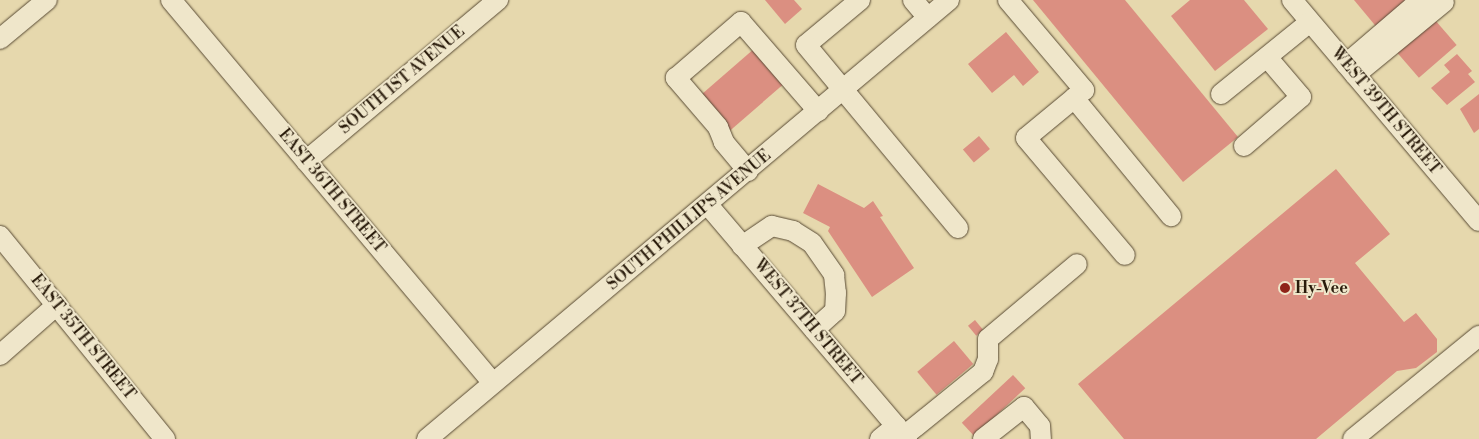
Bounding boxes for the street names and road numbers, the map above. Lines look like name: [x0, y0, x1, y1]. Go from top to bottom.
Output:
street label: SOUTH 1ST AVENUE: [335, 22, 469, 138]
street label: WEST 39TH STREET: [1327, 44, 1445, 178]
street label: EAST 36TH STREET: [274, 125, 390, 257]
street label: SOUTH PHILLIPS AVENUE: [603, 146, 775, 294]
street label: WEST 37TH STREET: [750, 255, 866, 389]
street label: EAST 35TH STREET: [27, 271, 139, 403]

